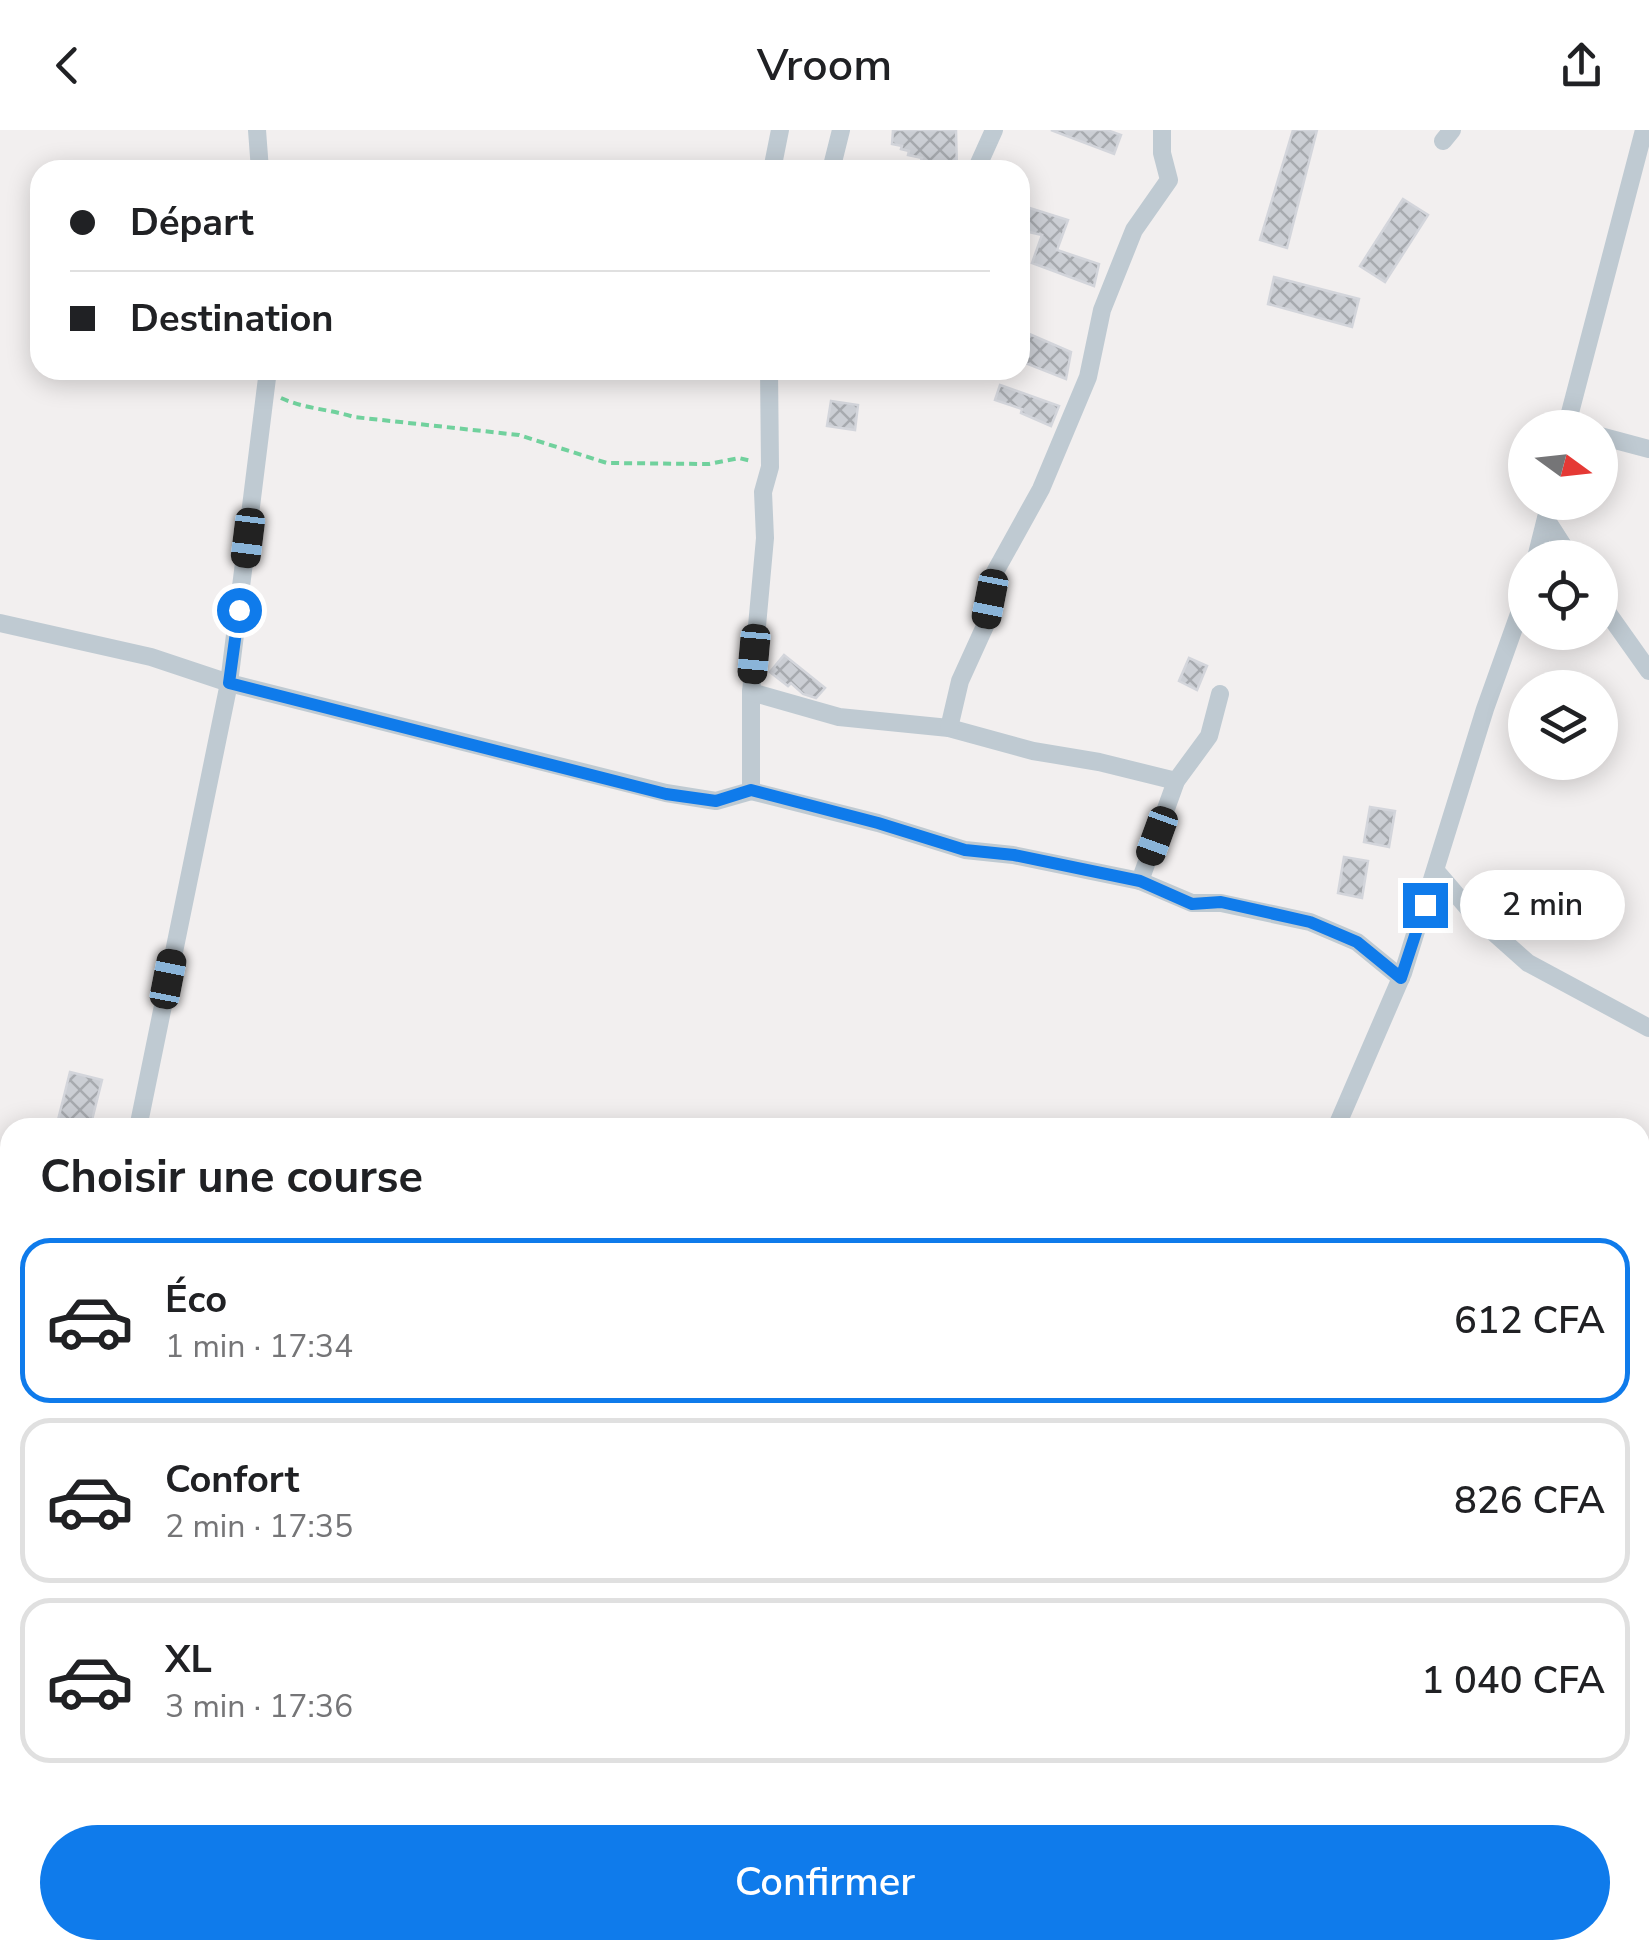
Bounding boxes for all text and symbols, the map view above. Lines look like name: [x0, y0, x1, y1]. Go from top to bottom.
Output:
text: Vroom: [757, 35, 892, 96]
icon: back: [40, 38, 95, 93]
icon: share: [1554, 38, 1609, 93]
text: Départ: [130, 197, 254, 248]
text: Destination: [130, 293, 334, 344]
north arrow: [1508, 410, 1618, 520]
map controls: [1508, 410, 1618, 780]
car: [229, 506, 267, 570]
button: locate: [1508, 540, 1618, 650]
car: [970, 567, 1010, 631]
route start: [217, 588, 262, 633]
car: [736, 623, 772, 685]
button: layers: [1508, 670, 1618, 780]
car: [1133, 803, 1181, 869]
callout: 2 min: [1460, 870, 1625, 940]
route end: [1403, 883, 1448, 928]
text: 2 min: [1502, 883, 1583, 926]
car: [148, 947, 188, 1011]
text: Choisir une course: [40, 1147, 423, 1208]
text: Éco: [165, 1274, 227, 1325]
icon: car: [45, 1276, 135, 1366]
text: 612 CFA: [1454, 1295, 1605, 1346]
text: 1 min · 17:34: [165, 1325, 353, 1368]
text: Confort: [165, 1454, 299, 1505]
icon: car: [45, 1456, 135, 1546]
text: 826 CFA: [1454, 1475, 1605, 1526]
text: 2 min · 17:35: [165, 1505, 353, 1548]
text: XL: [165, 1634, 212, 1685]
icon: car: [45, 1636, 135, 1726]
text: 1 040 CFA: [1421, 1655, 1605, 1706]
text: 3 min · 17:36: [165, 1685, 353, 1728]
button: Confirmer: [40, 1825, 1610, 1940]

